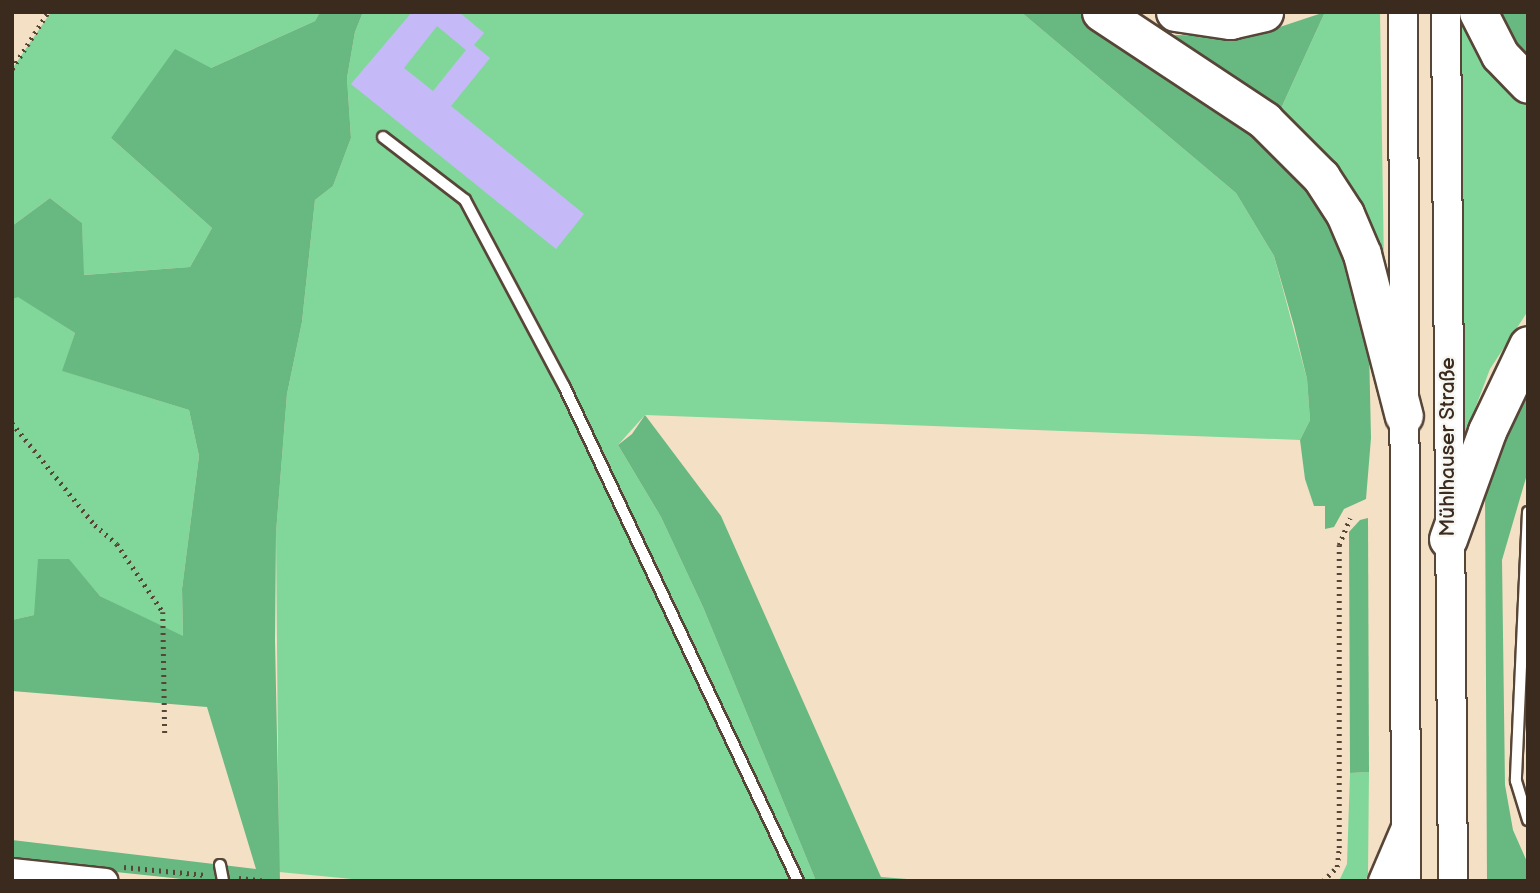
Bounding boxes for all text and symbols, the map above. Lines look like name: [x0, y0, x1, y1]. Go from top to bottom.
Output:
street label: Mühlhauser Straße: [1435, 357, 1461, 537]

